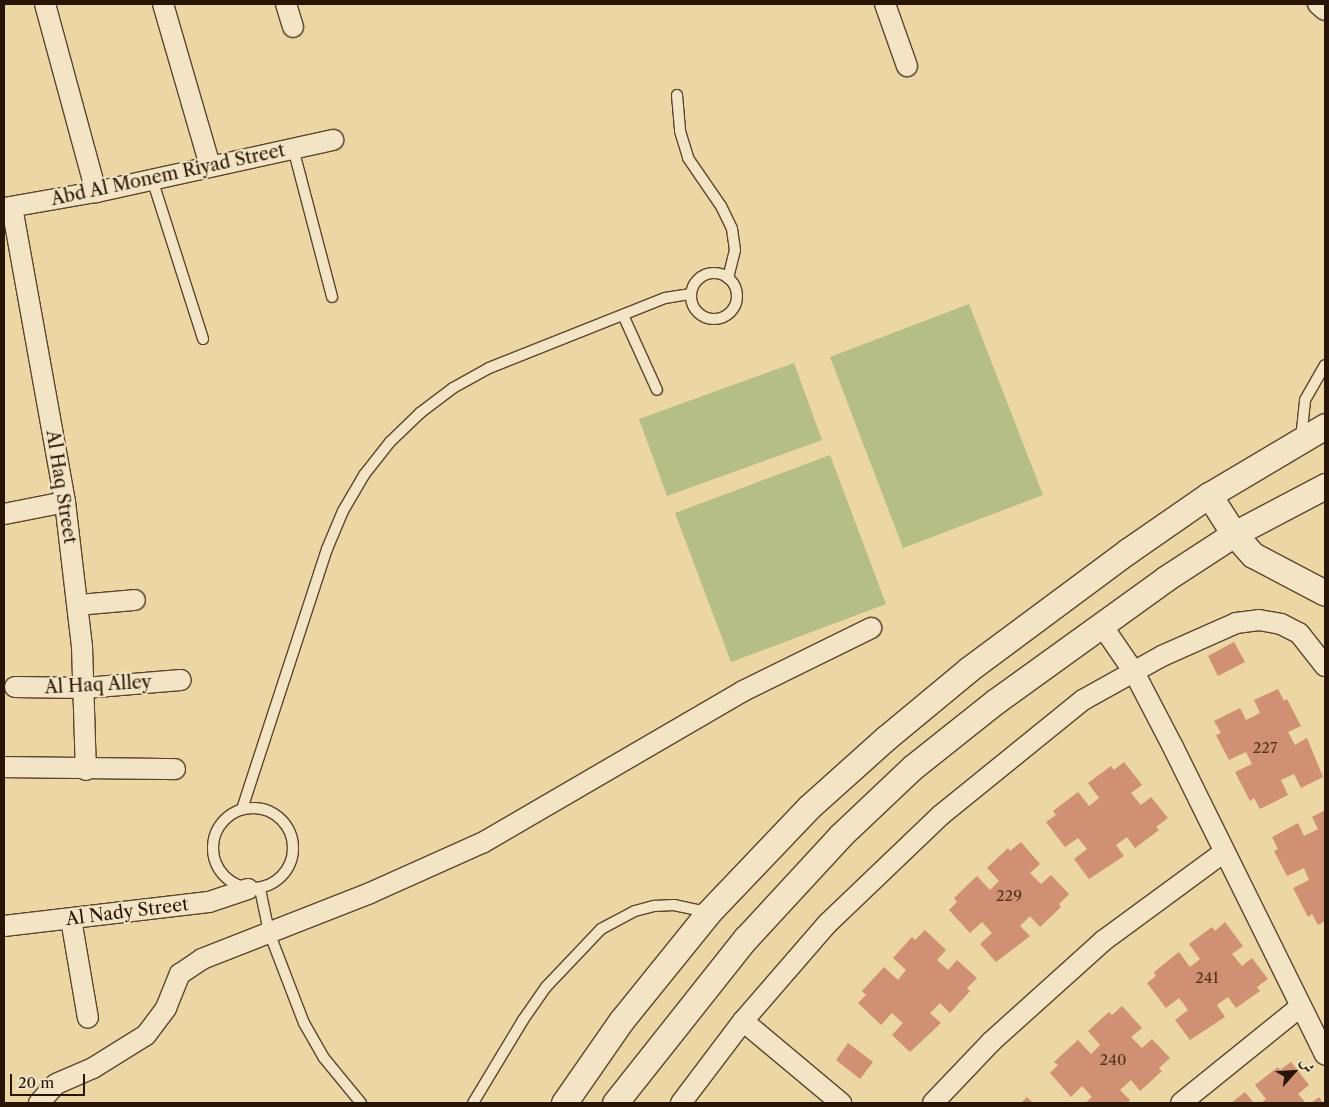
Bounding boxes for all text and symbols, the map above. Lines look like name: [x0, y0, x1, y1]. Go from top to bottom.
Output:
street label: Abd Al Monem Riyad Street: [49, 140, 287, 210]
street label: Al Haq Street: [41, 429, 81, 545]
street label: Al Haq Alley: [44, 671, 152, 699]
house number: 227: [1253, 739, 1277, 757]
house number: 229: [996, 887, 1022, 905]
street label: Al Nady Street: [64, 894, 190, 930]
house number: 241: [1195, 969, 1219, 987]
north arrow: [1269, 1047, 1319, 1097]
house number: 240: [1100, 1051, 1126, 1069]
text: ش: [1296, 1055, 1319, 1076]
scale bar: [12, 1064, 88, 1096]
text: 20 m: [18, 1073, 54, 1092]

